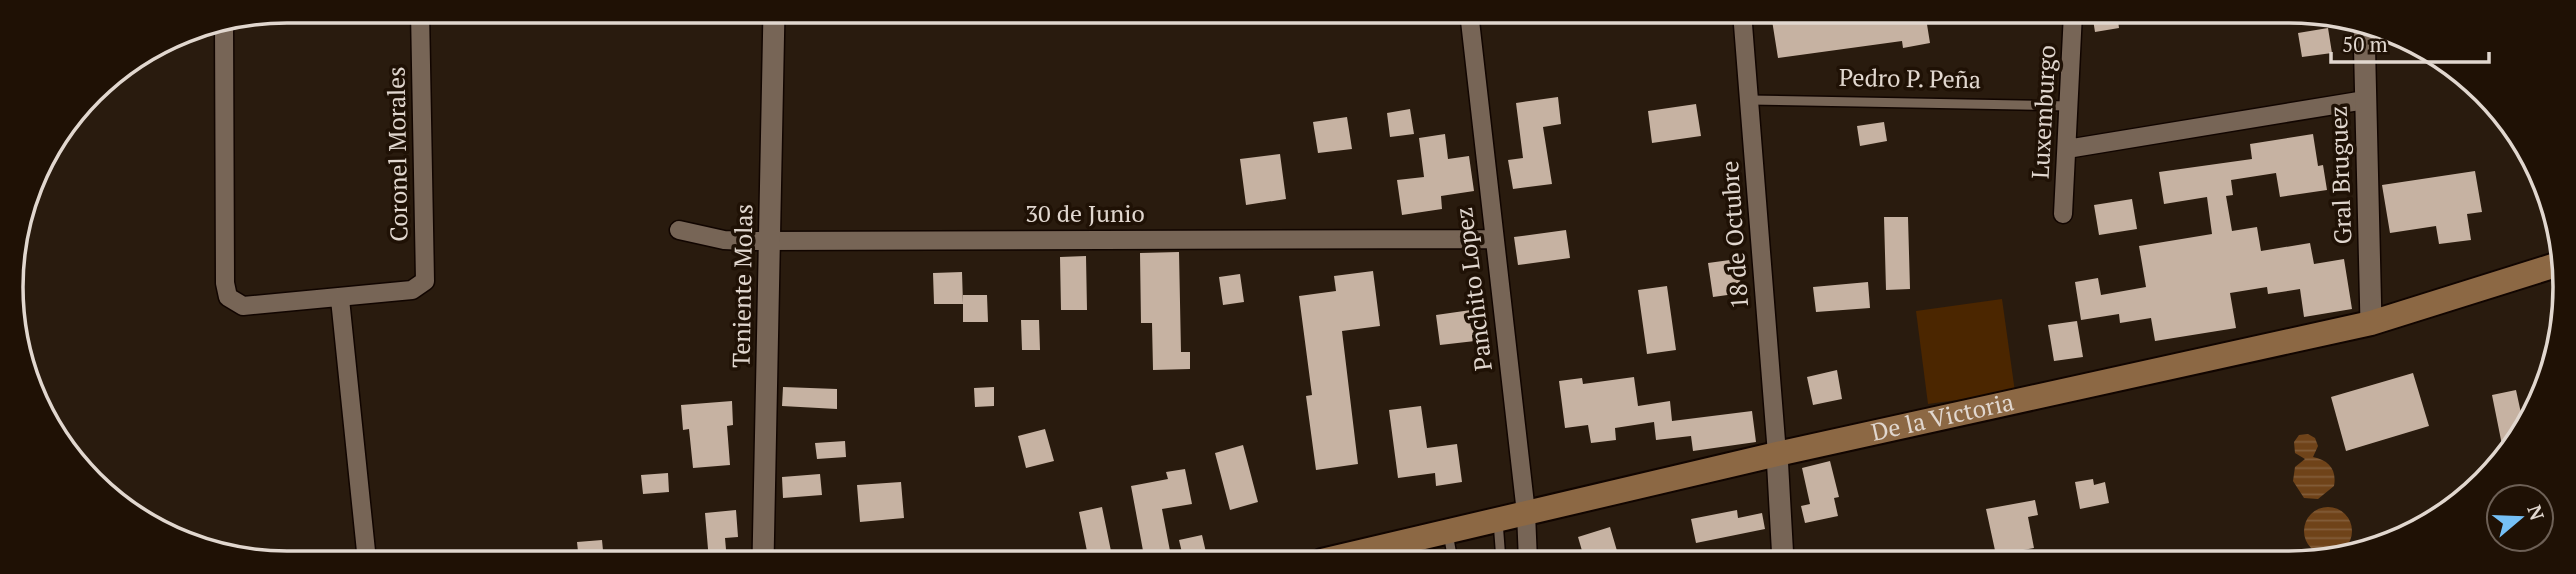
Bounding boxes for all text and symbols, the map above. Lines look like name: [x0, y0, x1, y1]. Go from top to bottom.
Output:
scale bar: [2331, 21, 2488, 65]
text: 50 m: [2342, 30, 2388, 58]
street label: Luxemburgo: [2024, 44, 2062, 180]
street label: Pedro P. Peña: [1839, 61, 1981, 95]
street label: Coronel Morales: [379, 66, 415, 242]
street label: Gral Bruguez: [2322, 105, 2358, 245]
street label: 18 de Octubre: [1713, 160, 1755, 310]
street label: 30 de Junio: [1025, 197, 1145, 229]
street label: Teniente Molas: [725, 204, 759, 368]
street label: Panchito Lopez: [1447, 205, 1499, 373]
street label: De la Victoria: [1868, 385, 2017, 448]
north arrow: [2485, 483, 2555, 553]
text: N: [2522, 501, 2551, 524]

